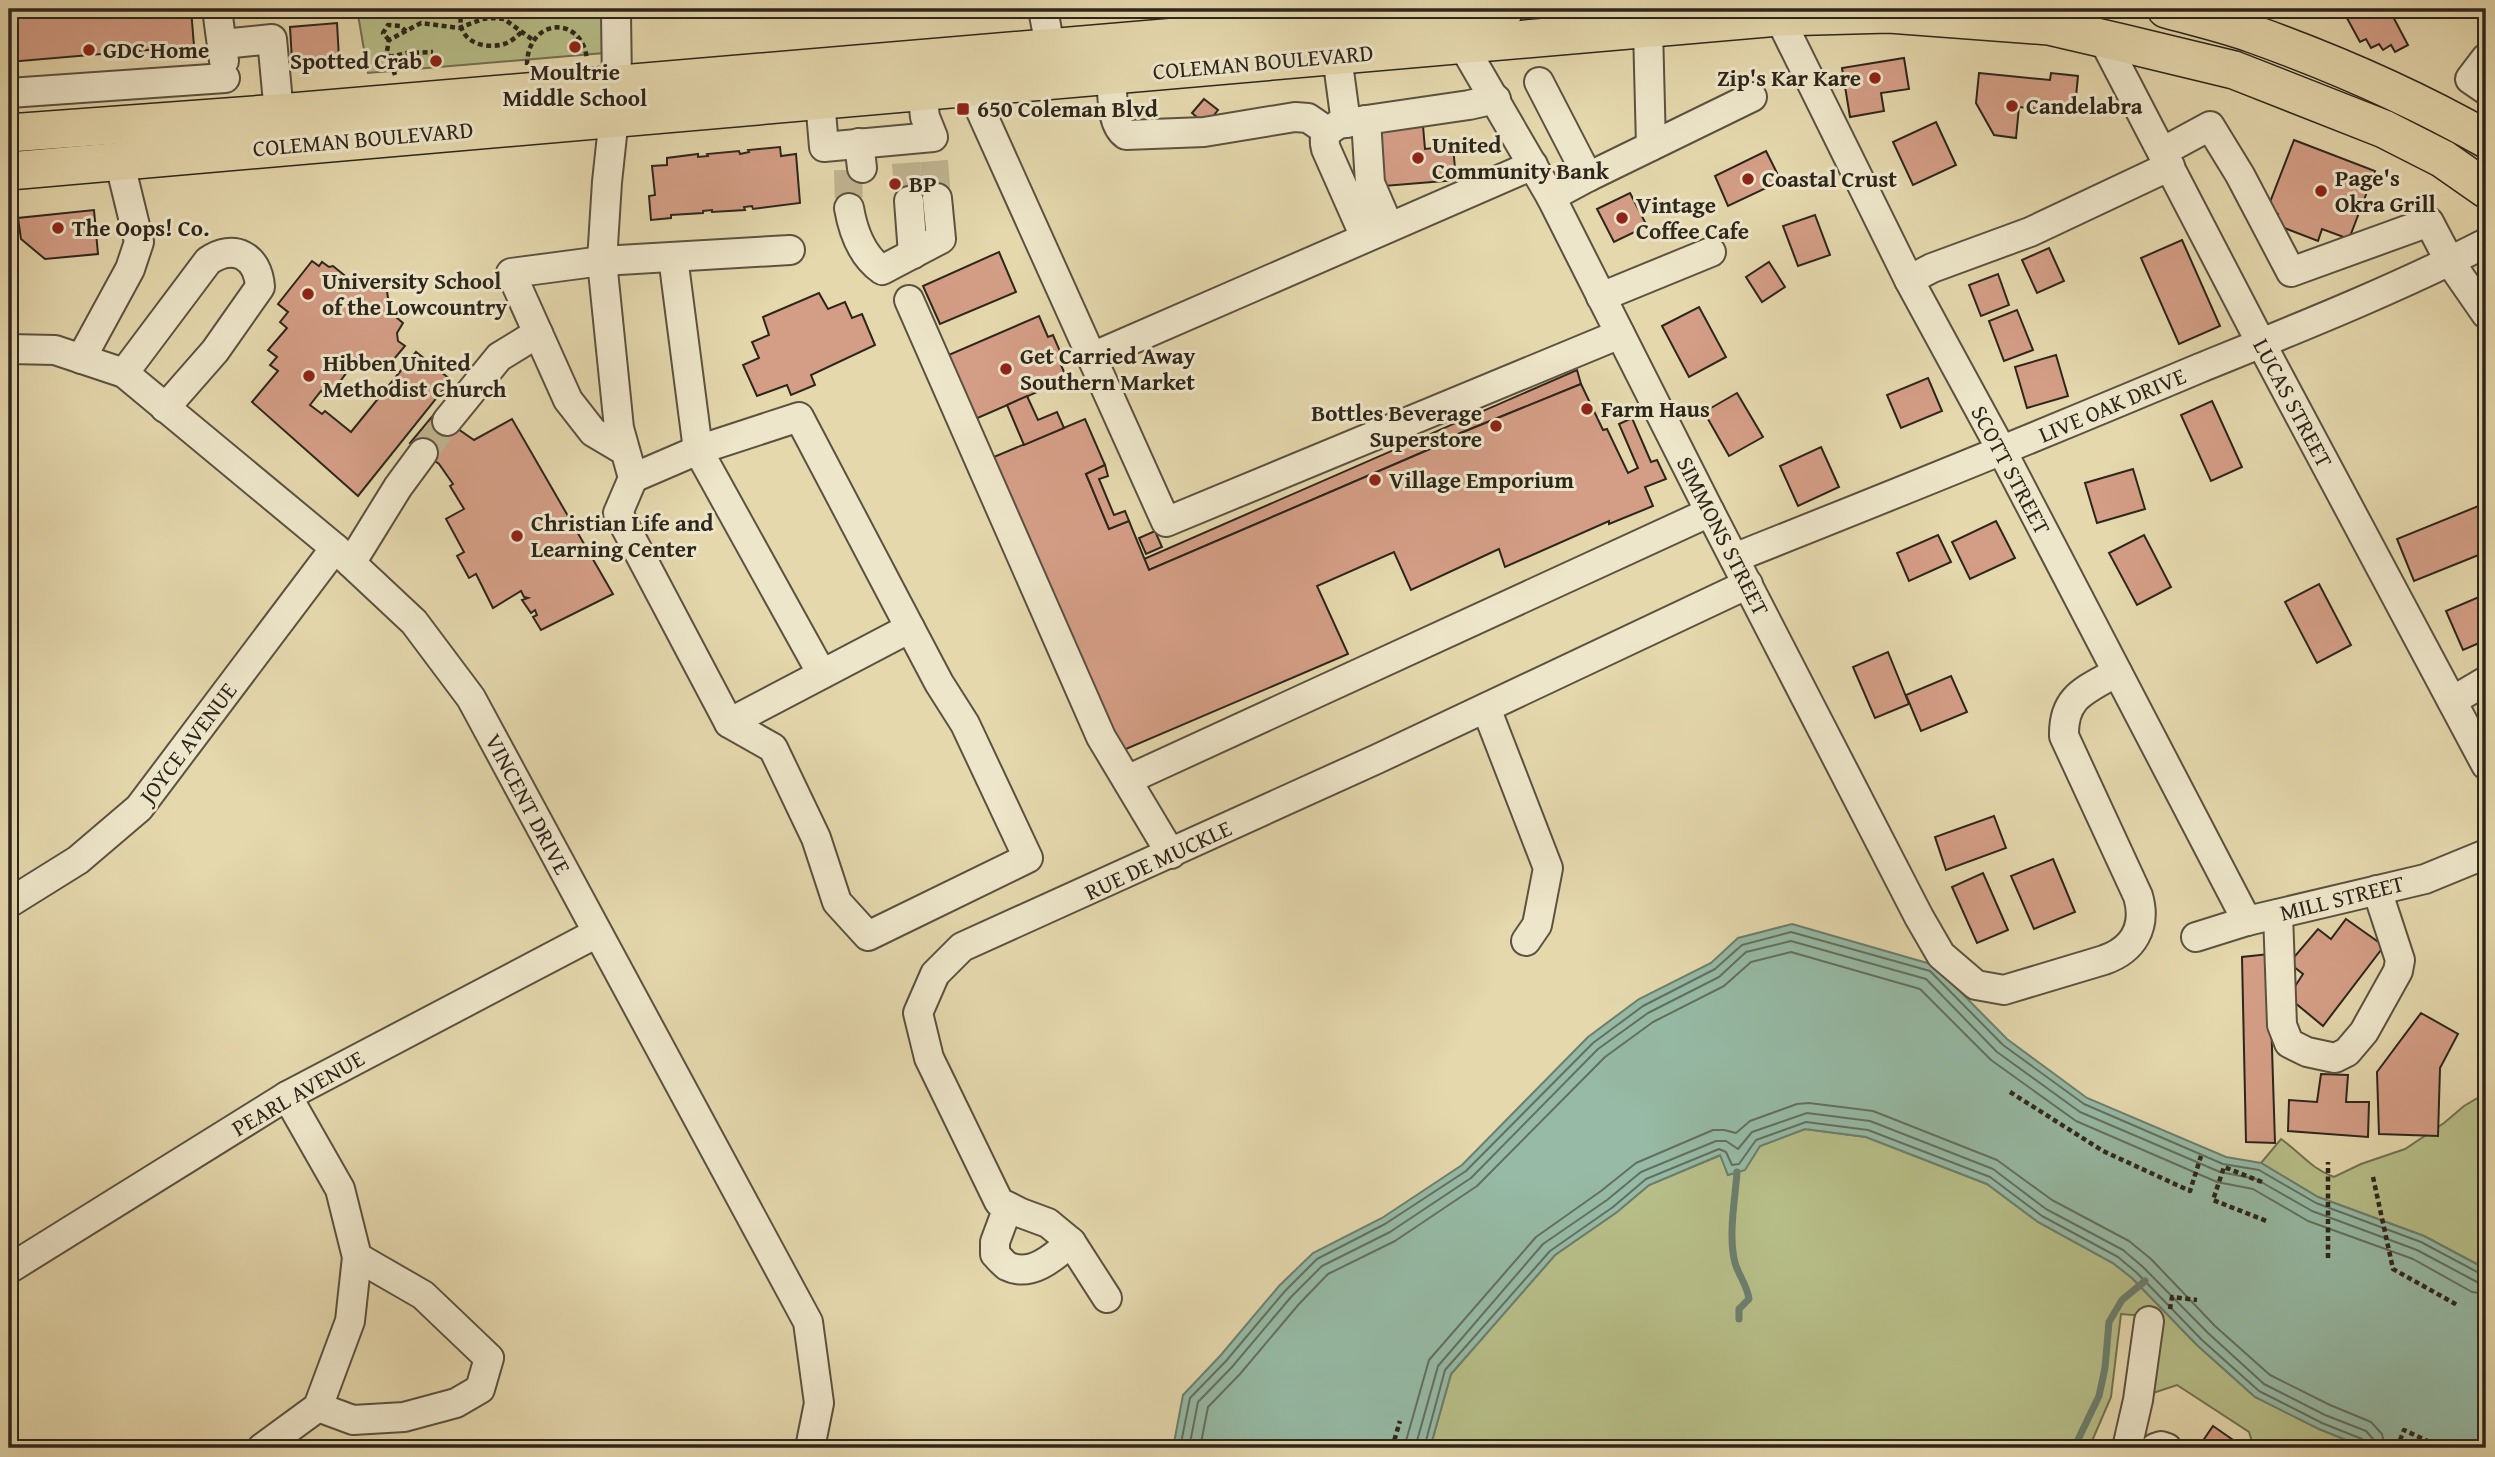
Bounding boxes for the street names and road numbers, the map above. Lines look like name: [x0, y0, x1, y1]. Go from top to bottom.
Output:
street label: COLEMAN BOULEVARD: [1151, 35, 1375, 88]
street label: COLEMAN BOULEVARD: [251, 112, 475, 165]
street label: LUCAS STREET: [2246, 332, 2341, 473]
street label: LIVE OAK DRIVE: [2033, 359, 2190, 450]
street label: SCOTT STREET: [1964, 399, 2059, 540]
street label: SIMMONS STREET: [1669, 450, 1778, 621]
street label: JOYCE AVENUE: [129, 675, 244, 813]
street label: VINCENT DRIVE: [477, 727, 579, 880]
street label: RUE DE MUCKLE: [1079, 811, 1237, 908]
street label: MILL STREET: [2276, 866, 2408, 929]
street label: PEARL AVENUE: [225, 1041, 370, 1144]

